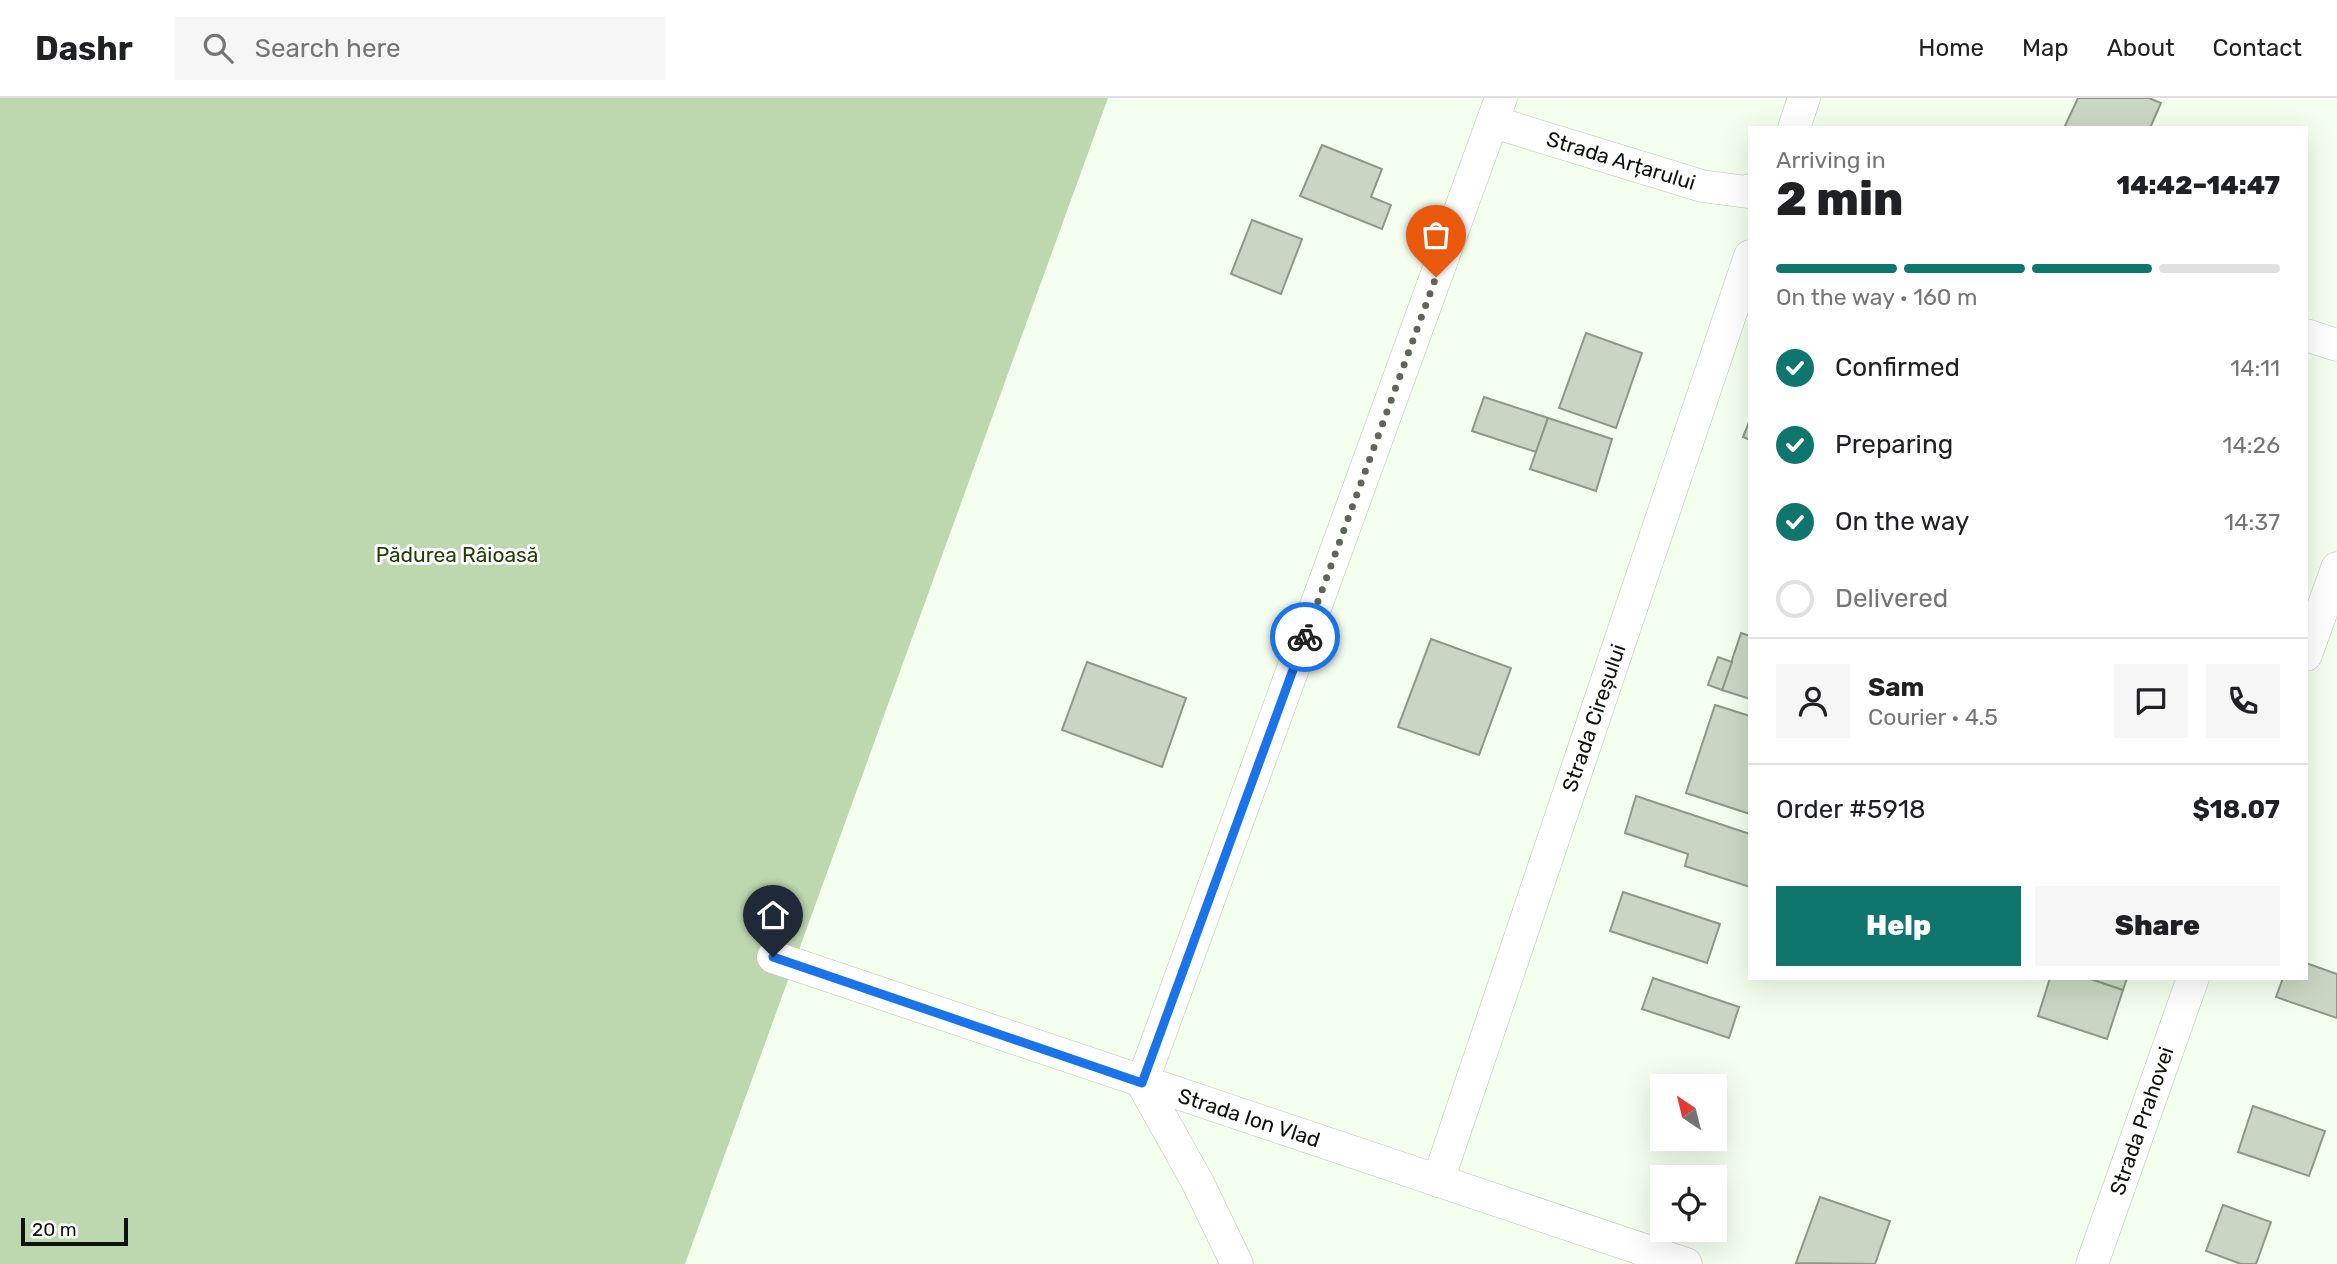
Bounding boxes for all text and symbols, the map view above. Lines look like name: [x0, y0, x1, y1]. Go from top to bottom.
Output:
search box: [175, 17, 665, 80]
text: Dashr: [35, 29, 133, 68]
icon: search: [199, 29, 237, 67]
text: Search here: [255, 33, 401, 64]
text: Home: [1918, 34, 1984, 62]
text: Map: [2022, 34, 2069, 62]
text: About: [2107, 34, 2175, 62]
text: Contact: [2213, 34, 2302, 62]
street label: Strada Arțarului: [1544, 126, 1699, 195]
text: Arriving in: [1776, 146, 1886, 174]
text: 14:42–14:47: [2116, 170, 2280, 201]
text: 2 min: [1776, 172, 1903, 227]
pin: [1406, 205, 1466, 277]
icon: bag: [1417, 216, 1455, 254]
text: On the way · 160 m: [1776, 283, 1978, 311]
icon: check: [1776, 349, 1814, 387]
text: Confirmed: [1835, 352, 1960, 383]
text: 14:11: [2230, 354, 2280, 382]
icon: check: [1776, 426, 1814, 464]
text: Preparing: [1835, 429, 1953, 460]
text: 14:26: [2223, 431, 2280, 459]
icon: check: [1776, 503, 1814, 541]
text: On the way: [1835, 506, 1969, 537]
text: 14:37: [2224, 508, 2280, 536]
park label: Pădurea Râioasă: [376, 542, 538, 567]
text: Delivered: [1835, 583, 1948, 614]
courier: [1270, 602, 1340, 672]
icon: bike: [1286, 618, 1324, 656]
street label: Strada Cireșului: [1557, 641, 1631, 795]
button: person: [1776, 664, 1850, 738]
button: chat: [2114, 664, 2188, 738]
button: phone: [2206, 664, 2280, 738]
text: Sam: [1868, 672, 1924, 703]
text: Courier · 4.5: [1868, 703, 1998, 731]
text: Order #5918: [1776, 794, 1926, 825]
text: $18.07: [2192, 794, 2280, 825]
pin: [743, 885, 803, 957]
button: Help: [1776, 886, 2021, 966]
button: Share: [2035, 886, 2280, 966]
icon: home: [754, 896, 792, 934]
street label: Strada Prahovei: [2104, 1043, 2179, 1198]
north arrow: [1650, 1074, 1727, 1152]
map controls: [1650, 1074, 1727, 1242]
street label: Strada Ion Vlad: [1175, 1083, 1323, 1152]
button: locate: [1650, 1165, 1727, 1242]
scale bar: [21, 1215, 128, 1247]
text: 20 m: [32, 1218, 77, 1241]

